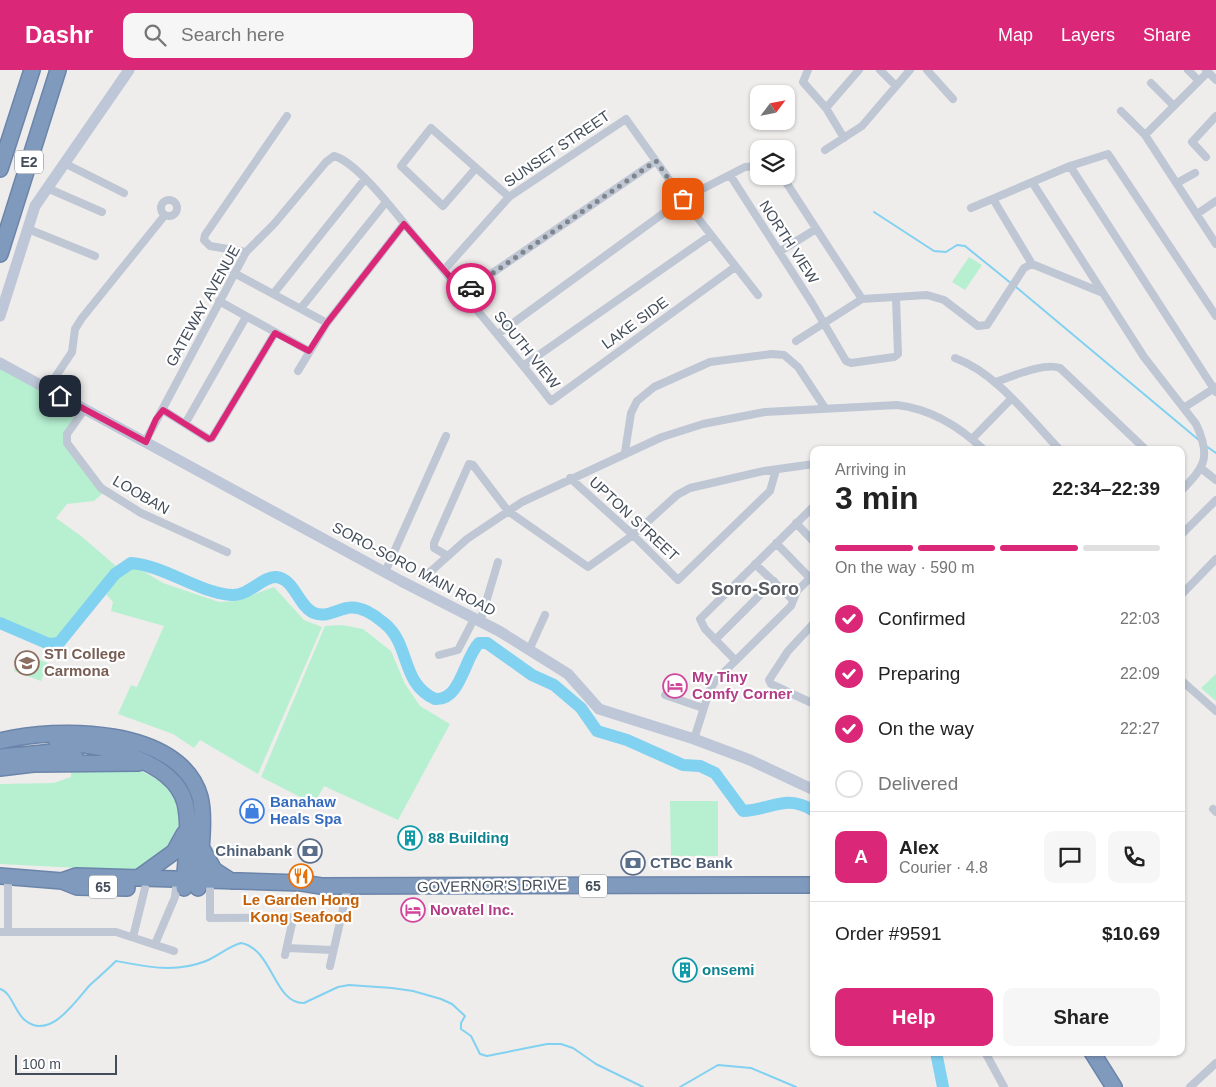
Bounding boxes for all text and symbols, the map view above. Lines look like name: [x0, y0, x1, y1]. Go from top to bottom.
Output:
search box: [123, 13, 473, 58]
text: Dashr: [25, 21, 93, 48]
icon: search: [141, 21, 169, 49]
text: Search here: [181, 24, 285, 45]
text: Map: [998, 25, 1033, 45]
text: Layers: [1061, 25, 1115, 45]
text: Share: [1143, 25, 1191, 45]
north arrow: [750, 85, 795, 130]
map controls: [750, 85, 795, 185]
street label: SUNSET STREET: [501, 107, 613, 190]
button: layers: [750, 140, 795, 185]
road number: E2: [15, 150, 43, 174]
pin: [662, 178, 704, 220]
icon: bag: [669, 185, 697, 213]
street label: NORTH VIEW: [756, 197, 823, 287]
street label: GATEWAY AVENUE: [162, 242, 243, 369]
courier: [446, 263, 496, 313]
icon: car: [457, 274, 485, 302]
street label: LAKE SIDE: [598, 293, 671, 352]
street label: SOUTH VIEW: [491, 307, 564, 393]
pin: [39, 375, 81, 417]
icon: home: [46, 382, 74, 410]
text: Arriving in: [835, 461, 906, 478]
street label: LOOBAN: [110, 472, 173, 518]
street label: UPTON STREET: [586, 473, 682, 564]
text: 22:34–22:39: [1052, 478, 1160, 499]
text: 3 min: [835, 480, 919, 516]
street label: SORO-SORO MAIN ROAD: [330, 518, 499, 619]
text: On the way · 590 m: [835, 559, 975, 576]
district label: Soro-Soro: [711, 579, 799, 599]
icon: check: [835, 605, 863, 633]
text: Confirmed: [878, 608, 966, 629]
text: 22:03: [1120, 610, 1160, 627]
place label: STI College Carmona: [44, 645, 126, 679]
school or university icon: STI College Carmona: [14, 650, 40, 676]
icon: check: [835, 660, 863, 688]
text: Preparing: [878, 663, 960, 684]
text: 22:09: [1120, 665, 1160, 682]
place label: My Tiny Comfy Corner: [692, 668, 792, 702]
hotel icon: My Tiny Comfy Corner: [662, 673, 688, 699]
icon: check: [835, 715, 863, 743]
text: On the way: [878, 718, 974, 739]
text: 22:27: [1120, 720, 1160, 737]
text: Delivered: [878, 773, 958, 794]
place label: Banahaw Heals Spa: [270, 793, 342, 827]
shop icon: Banahaw Heals Spa: [239, 798, 265, 824]
building icon: 88 Building: [397, 825, 423, 851]
place label: 88 Building: [428, 829, 509, 846]
button: chat: [1044, 831, 1096, 883]
button: phone: [1108, 831, 1160, 883]
text: Alex: [899, 837, 939, 858]
bank icon: Chinabank: [297, 838, 323, 864]
place label: Chinabank: [215, 842, 293, 859]
text: A: [854, 846, 868, 867]
bank icon: CTBC Bank: [620, 850, 646, 876]
place label: CTBC Bank: [650, 854, 733, 871]
text: Courier · 4.8: [899, 859, 988, 876]
restaurant icon: Le Garden Hong Kong Seafood: [288, 863, 314, 889]
road number: 65: [579, 874, 607, 898]
road number: 65: [89, 876, 117, 899]
street label: GOVERNOR'S DRIVE: [417, 876, 567, 895]
place label: Le Garden Hong Kong Seafood: [243, 891, 359, 925]
hotel icon: Novatel Inc.: [400, 897, 426, 923]
place label: Novatel Inc.: [430, 901, 514, 918]
text: Order #9591: [835, 923, 942, 944]
text: $10.69: [1102, 923, 1160, 944]
building icon: onsemi: [672, 957, 698, 983]
place label: onsemi: [702, 961, 755, 978]
button: Help: [835, 988, 993, 1046]
button: Share: [1003, 988, 1160, 1046]
scale bar: [15, 1052, 118, 1075]
text: 100 m: [22, 1056, 61, 1072]

